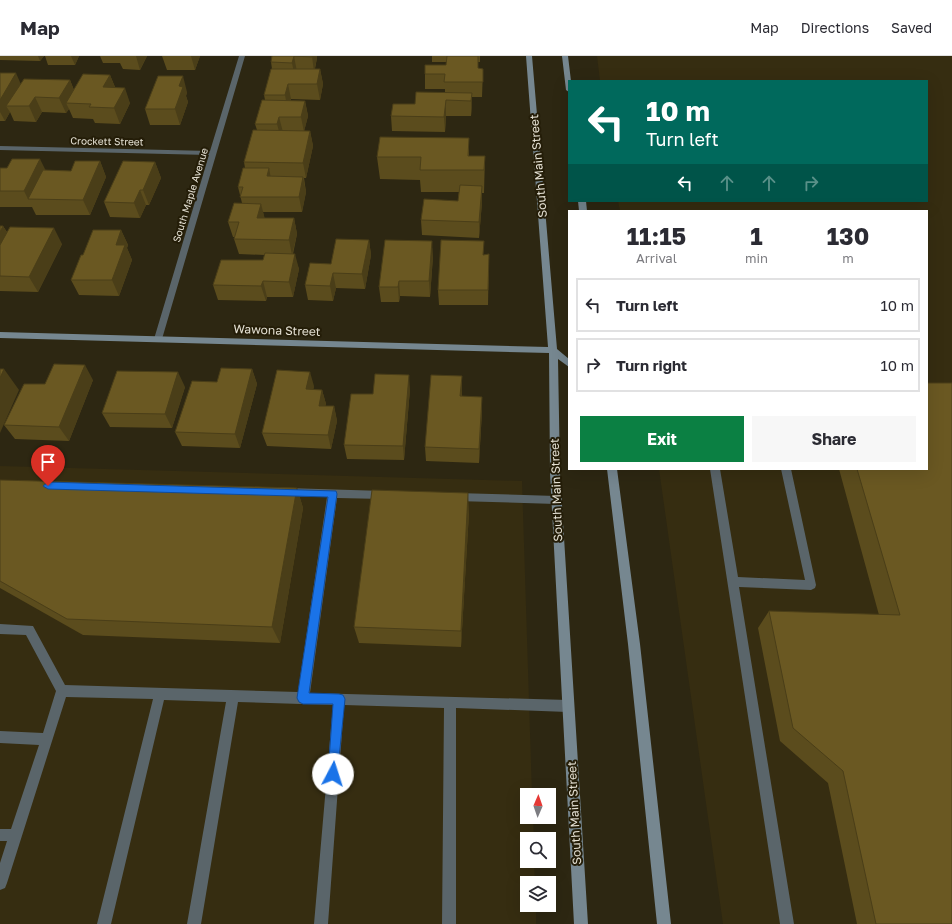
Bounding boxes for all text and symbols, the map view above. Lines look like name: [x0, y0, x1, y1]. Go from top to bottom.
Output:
text: Map: [20, 16, 60, 39]
text: Map: [750, 19, 779, 36]
text: Directions: [801, 19, 869, 36]
text: Saved: [891, 19, 932, 36]
text: 10 m: [646, 94, 710, 127]
icon: left: [580, 96, 632, 148]
street label: South Main Street: [526, 114, 550, 218]
text: Turn left: [646, 128, 719, 150]
street label: Crockett Street: [70, 134, 144, 148]
street label: South Maple Avenue: [170, 146, 210, 244]
icon: left: [674, 172, 696, 194]
icon: ahead: [716, 172, 738, 194]
icon: ahead: [758, 172, 780, 194]
icon: right: [800, 172, 822, 194]
text: 11:15: [627, 221, 686, 250]
text: 1: [750, 221, 763, 250]
text: 130: [827, 221, 869, 250]
text: Arrival: [636, 250, 677, 266]
text: min: [745, 250, 768, 266]
text: m: [842, 250, 854, 266]
icon: left: [582, 294, 604, 316]
text: Turn left: [616, 296, 678, 314]
text: 10 m: [880, 296, 914, 314]
street label: Wawona Street: [233, 321, 321, 339]
icon: right: [582, 354, 604, 376]
text: Turn right: [616, 356, 687, 374]
text: 10 m: [880, 356, 914, 374]
button: Exit: [580, 416, 744, 462]
button: Share: [752, 416, 916, 462]
street label: South Main Street: [547, 438, 565, 542]
pin: [31, 445, 65, 486]
icon: arrive: [37, 451, 59, 473]
position arrow: [312, 753, 354, 795]
street label: South Main Street: [564, 761, 584, 865]
north arrow: [520, 788, 556, 824]
map controls: [520, 788, 556, 912]
button: search: [520, 832, 556, 868]
button: layers: [520, 876, 556, 912]

